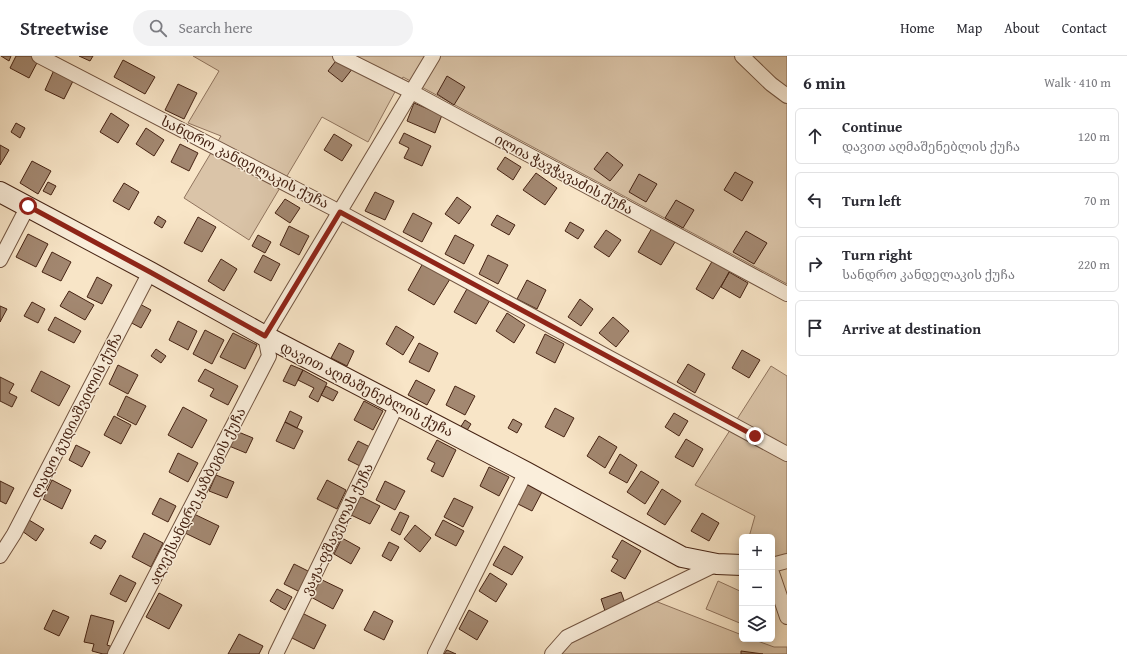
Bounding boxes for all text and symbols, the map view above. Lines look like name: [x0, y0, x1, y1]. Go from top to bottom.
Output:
search box: [133, 10, 413, 46]
text: Streetwise: [20, 14, 109, 42]
icon: search: [147, 17, 169, 39]
text: Search here: [179, 17, 253, 38]
text: Home: [900, 18, 935, 38]
text: Map: [957, 18, 982, 38]
text: About: [1004, 18, 1040, 38]
text: Contact: [1062, 18, 1107, 38]
text: 6 min: [803, 70, 845, 95]
text: Walk · 410 m: [1044, 73, 1111, 92]
street label: სანდრო კანდელაკის ქუჩა: [157, 111, 333, 213]
text: Continue: [842, 116, 903, 137]
icon: ahead: [804, 125, 826, 147]
text: 120 m: [1078, 127, 1110, 146]
street label: ილია ჭავჭავაძის ქუჩა: [491, 129, 637, 219]
text: დავით აღმაშენებლის ქუჩა: [842, 137, 1020, 156]
icon: left: [804, 189, 826, 211]
text: Turn left: [842, 190, 901, 211]
text: 70 m: [1084, 191, 1110, 210]
route start: [19, 197, 37, 215]
text: Turn right: [842, 244, 913, 265]
icon: right: [804, 253, 826, 275]
text: 220 m: [1078, 255, 1110, 274]
text: სანდრო კანდელაკის ქუჩა: [842, 265, 1015, 284]
icon: arrive: [804, 317, 826, 339]
text: Arrive at destination: [842, 318, 981, 339]
street label: ლადო გუდიაშვილის ქუჩა: [25, 329, 127, 501]
street label: დავით აღმაშენებლის ქუჩა: [277, 337, 457, 441]
street label: ალექსანდრე ყაზბეგის ქუჩა: [144, 404, 250, 588]
route end: [746, 427, 764, 445]
street label: ვაჟა-ფშაველას ქუჩა: [296, 459, 378, 599]
map controls: [739, 534, 775, 642]
button: +: [739, 534, 775, 570]
button: −: [739, 570, 775, 606]
button: layers: [739, 606, 775, 642]

